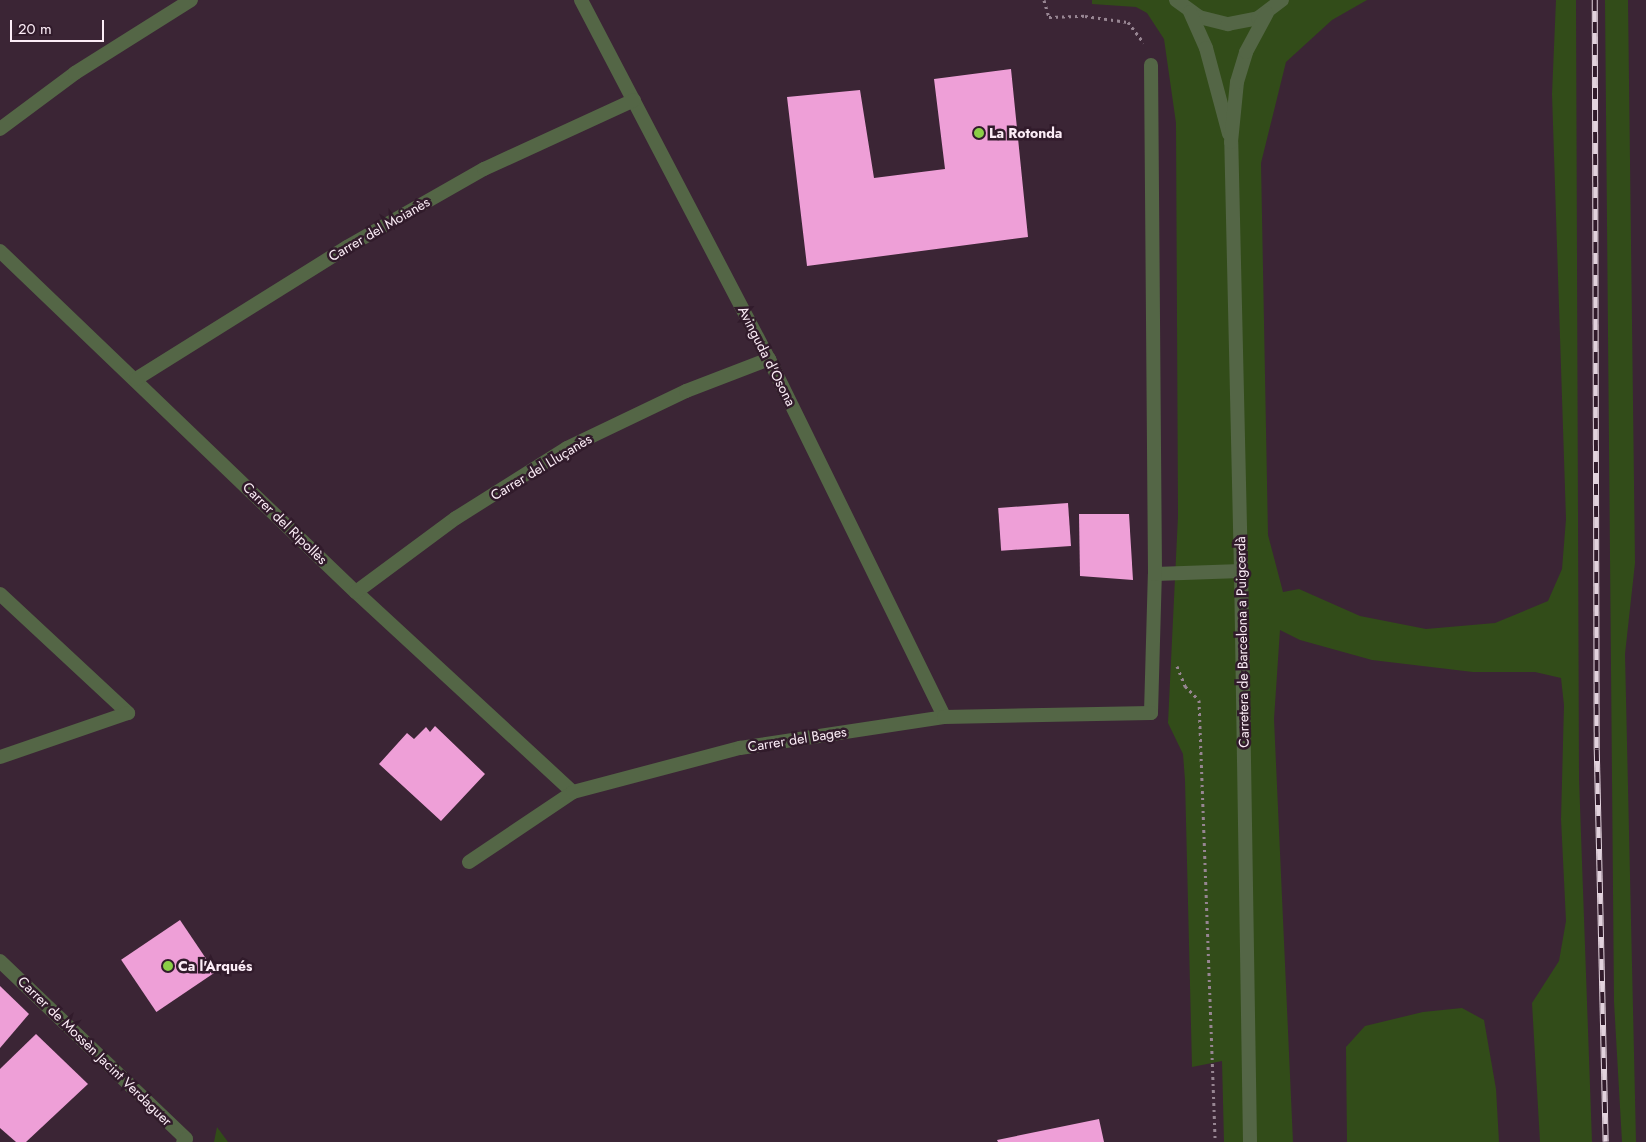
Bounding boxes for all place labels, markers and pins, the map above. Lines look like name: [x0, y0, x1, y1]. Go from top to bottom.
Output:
place label: La Rotonda: [989, 125, 1062, 141]
marker: La Rotonda: [973, 127, 985, 139]
place label: Ca l'Arqués: [178, 958, 252, 974]
marker: Ca l'Arqués: [162, 960, 174, 972]

